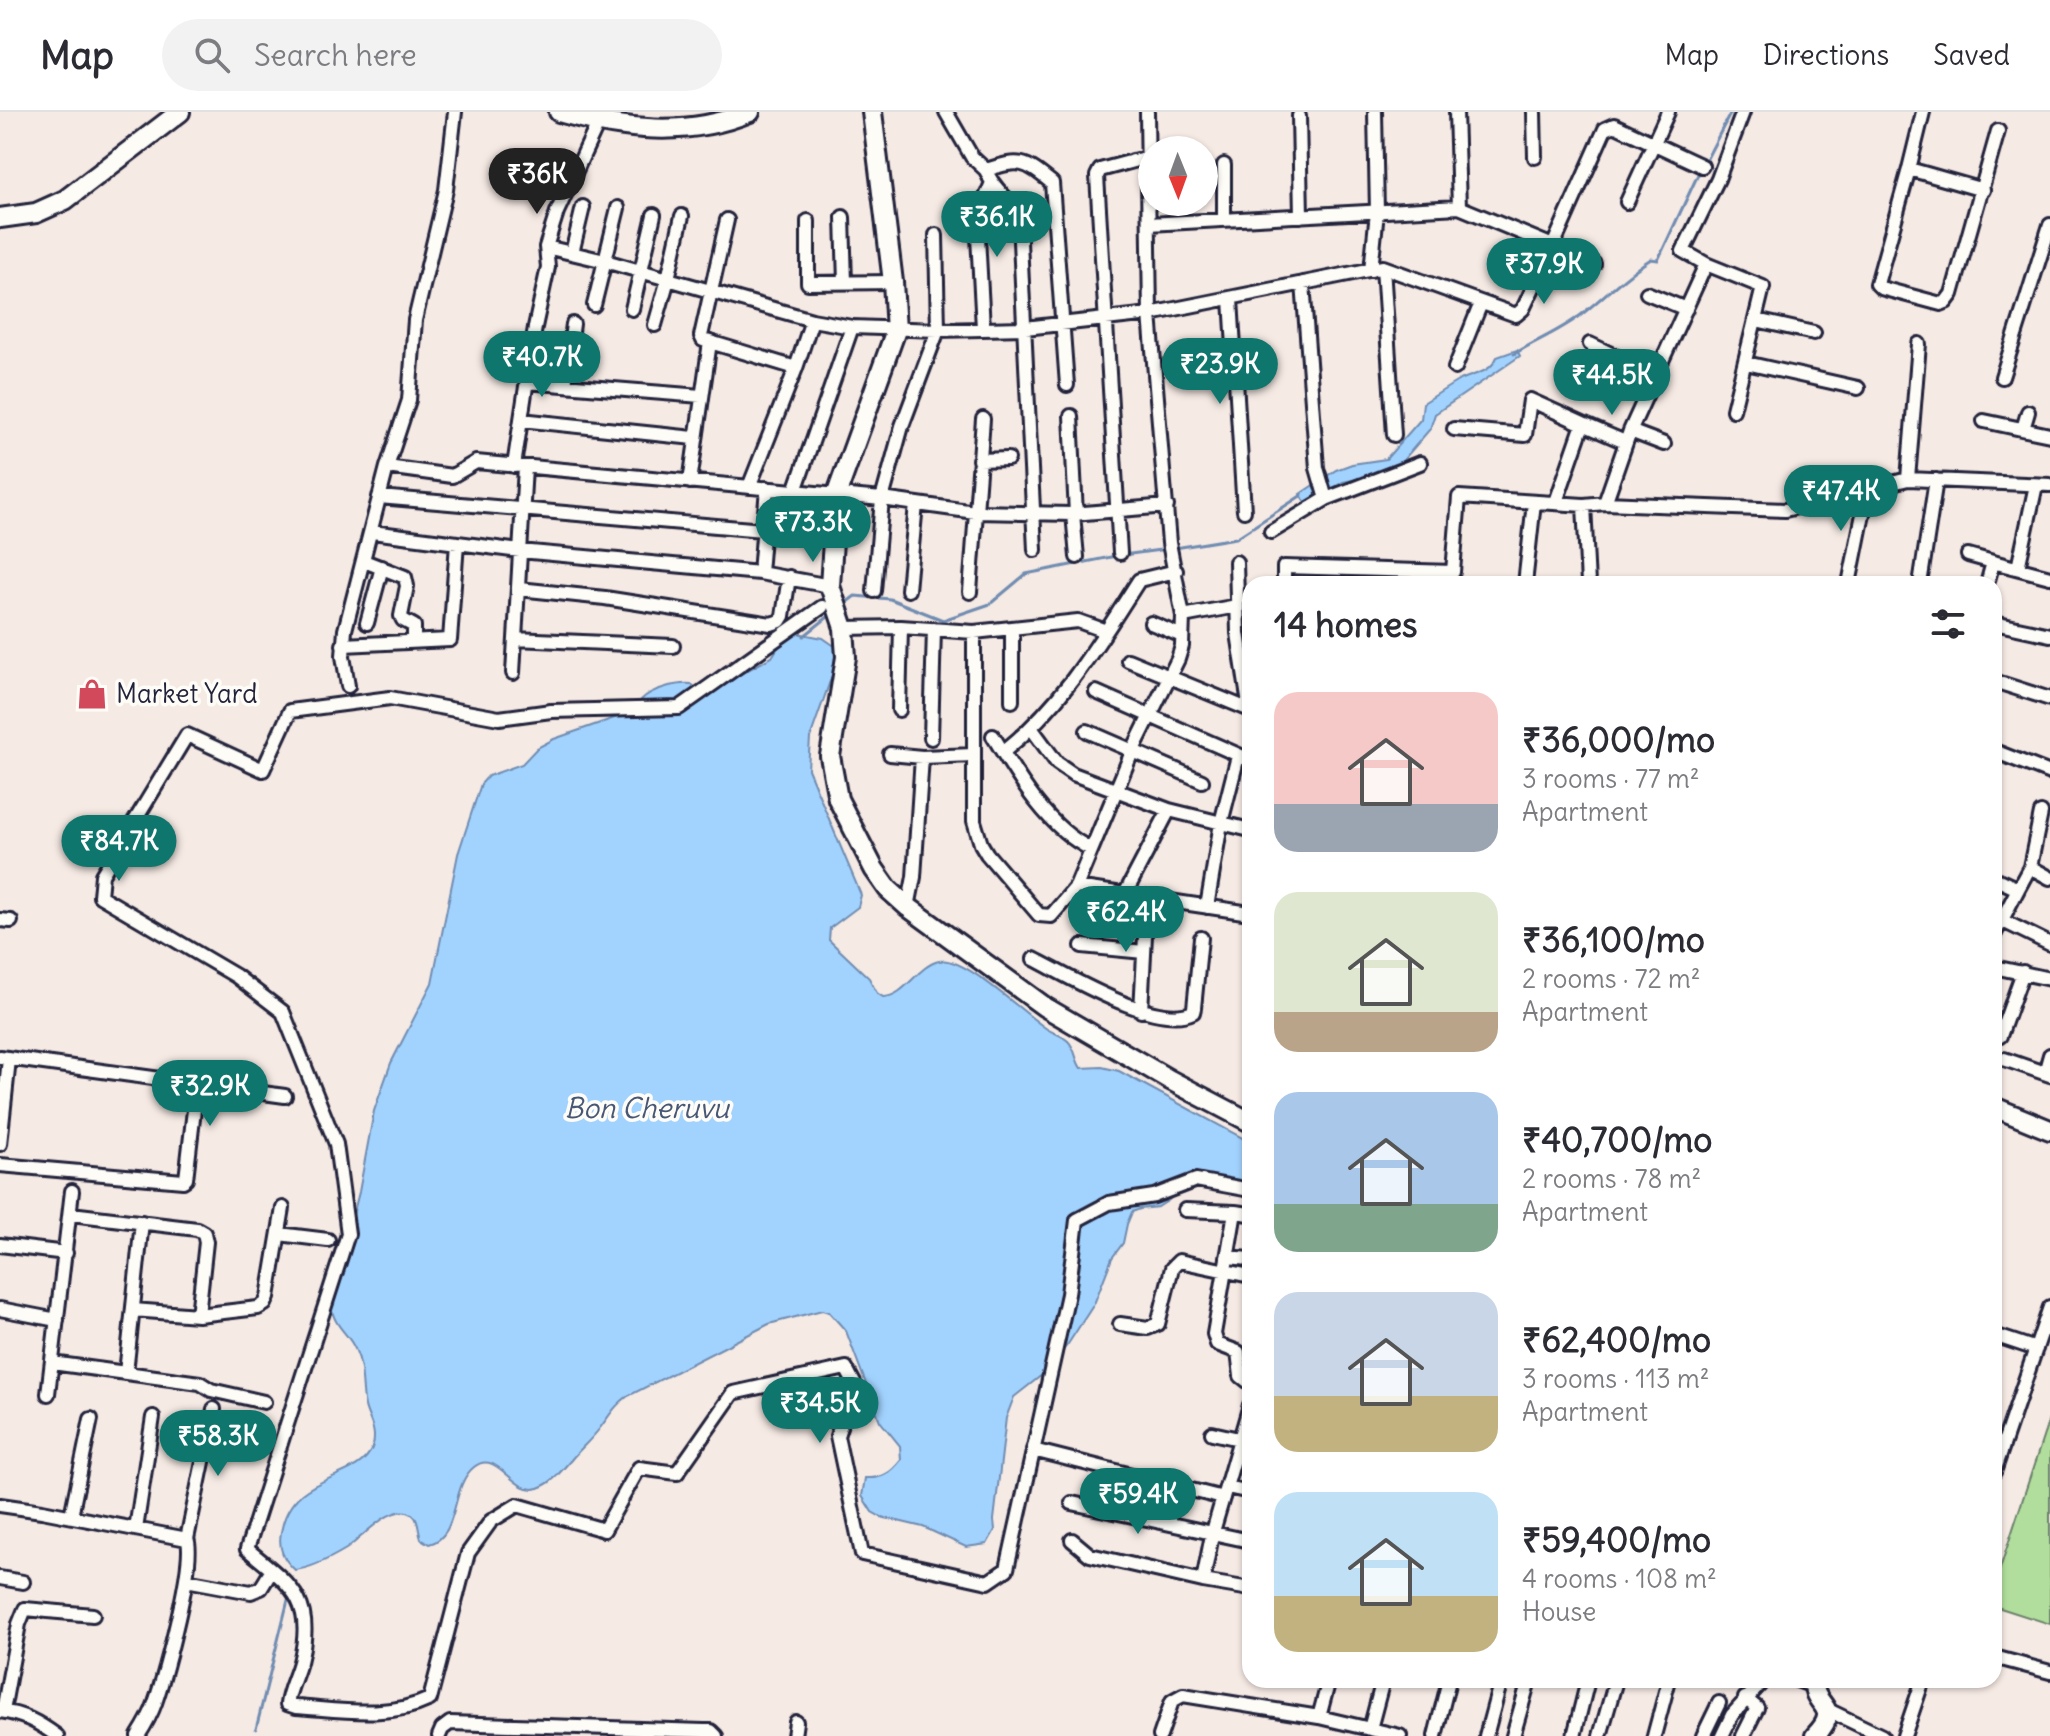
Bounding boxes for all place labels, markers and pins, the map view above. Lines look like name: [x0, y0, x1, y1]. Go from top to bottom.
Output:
pin: ₹36K: [490, 148, 584, 216]
pin: ₹36.1K: [932, 191, 1062, 259]
pin: ₹37.9K: [1479, 238, 1609, 306]
pin: ₹40.7K: [477, 331, 607, 399]
pin: ₹23.9K: [1155, 338, 1285, 406]
pin: ₹44.5K: [1547, 349, 1677, 417]
pin: ₹47.4K: [1776, 465, 1906, 533]
pin: ₹73.3K: [748, 496, 878, 564]
shop icon: Market Yard: [75, 677, 109, 711]
place label: Market Yard: [116, 677, 257, 710]
pin: ₹84.7K: [54, 815, 184, 883]
pin: ₹62.4K: [1061, 886, 1191, 954]
pin: ₹32.9K: [145, 1060, 275, 1128]
pin: ₹34.5K: [755, 1377, 885, 1445]
pin: ₹58.3K: [153, 1410, 283, 1478]
pin: ₹59.4K: [1073, 1468, 1203, 1536]

